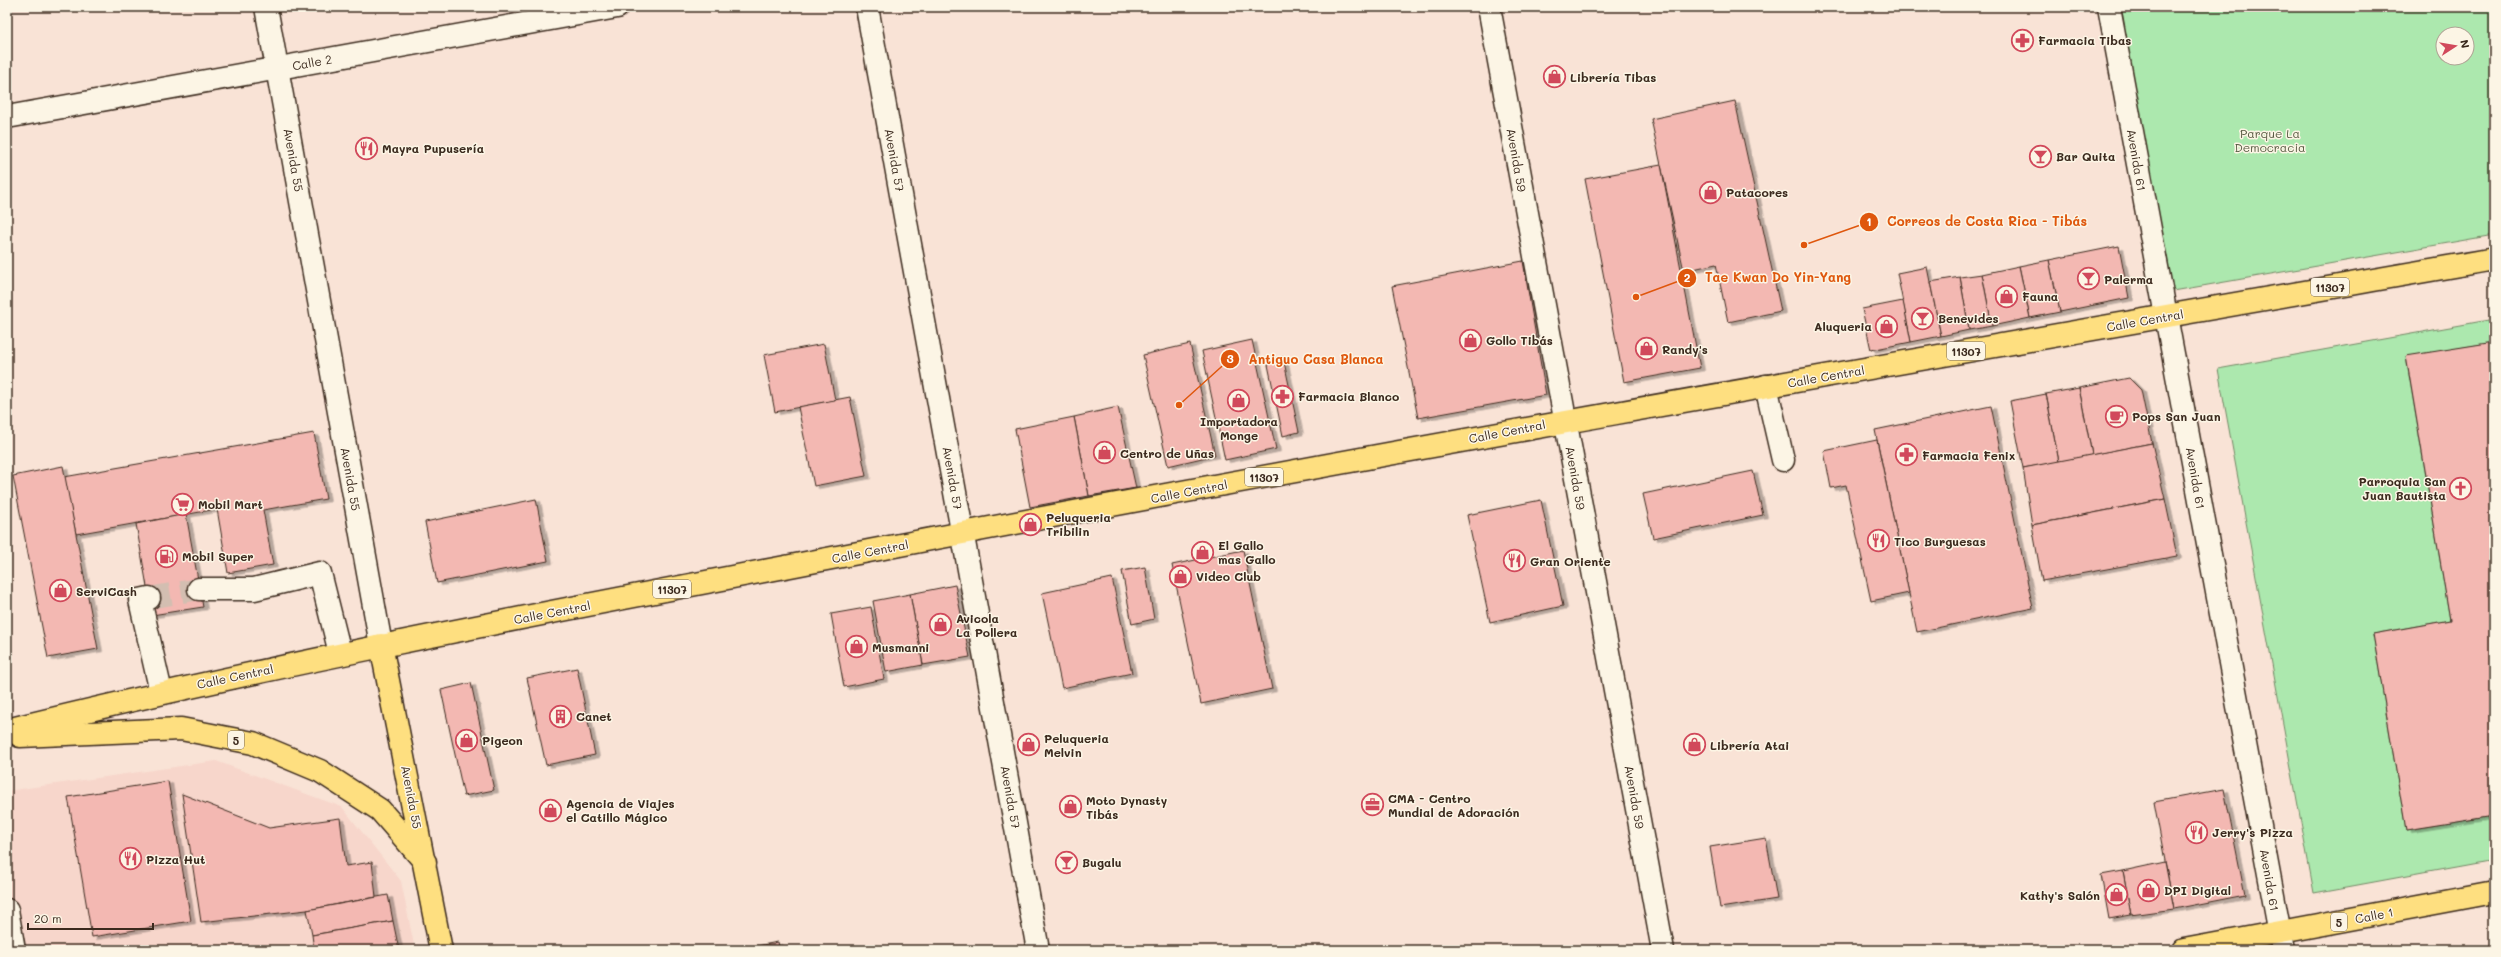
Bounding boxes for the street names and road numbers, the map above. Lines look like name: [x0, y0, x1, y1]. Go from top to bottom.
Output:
street label: Calle 2: [291, 51, 333, 73]
street label: Avenida 55: [281, 127, 307, 193]
street label: Avenida 57: [882, 127, 908, 193]
street label: Avenida 59: [1504, 127, 1530, 193]
street label: Avenida 61: [2124, 128, 2150, 192]
road number: 11307: [2311, 278, 2349, 296]
street label: Calle Central: [2105, 305, 2185, 335]
road number: 11307: [1947, 342, 1985, 360]
street label: Calle Central: [1786, 361, 1866, 391]
street label: Calle Central: [1467, 416, 1547, 446]
street label: Avenida 57: [940, 445, 966, 511]
street label: Avenida 59: [1563, 445, 1589, 511]
street label: Avenida 55: [338, 446, 364, 512]
street label: Avenida 61: [2183, 446, 2209, 510]
road number: 11307: [1245, 468, 1283, 486]
street label: Calle Central: [1149, 476, 1229, 506]
street label: Calle Central: [830, 536, 910, 566]
road number: 11307: [653, 580, 691, 598]
street label: Calle Central: [512, 597, 592, 627]
street label: Calle Central: [195, 660, 275, 692]
road number: 5: [228, 731, 244, 749]
street label: Avenida 55: [398, 764, 426, 830]
street label: Avenida 57: [998, 764, 1024, 830]
street label: Avenida 59: [1622, 764, 1648, 830]
street label: Avenida 61: [2257, 848, 2283, 912]
street label: Calle 1: [2353, 903, 2395, 927]
road number: 5: [2331, 913, 2347, 931]

